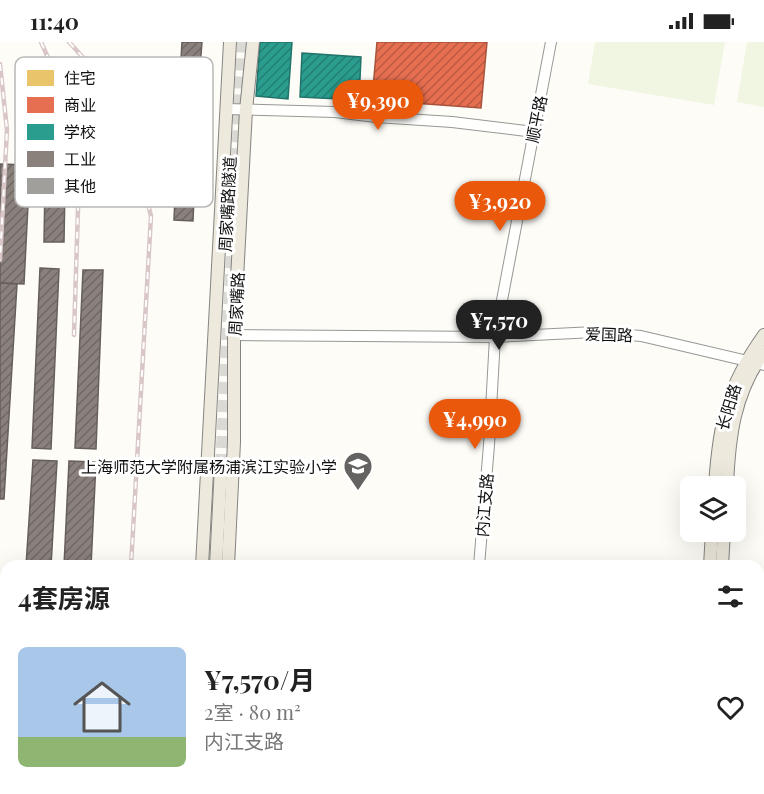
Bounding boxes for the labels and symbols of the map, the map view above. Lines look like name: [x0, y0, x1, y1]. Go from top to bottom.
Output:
legend: [15, 57, 213, 207]
text: 住宅: [64, 67, 96, 88]
pin: ¥9,390: [329, 80, 427, 131]
street label: 顺平路: [521, 93, 551, 145]
text: 商业: [64, 94, 96, 115]
text: 学校: [64, 121, 96, 142]
text: 工业: [64, 148, 96, 169]
street label: 周家嘴路隧道: [214, 156, 240, 252]
text: 其他: [64, 175, 96, 196]
pin: ¥3,920: [451, 181, 549, 232]
street label: 周家嘴路: [224, 271, 248, 337]
pin: ¥7,570: [450, 300, 548, 351]
street label: 爱国路: [585, 323, 633, 345]
street label: 长阳路: [711, 381, 745, 433]
pin: ¥4,990: [426, 399, 524, 450]
school or university icon: 上海师范大学附属杨浦滨江实验小学: [342, 450, 374, 492]
place label: 上海师范大学附属杨浦滨江实验小学: [81, 456, 337, 477]
street label: 内江支路: [471, 472, 497, 538]

